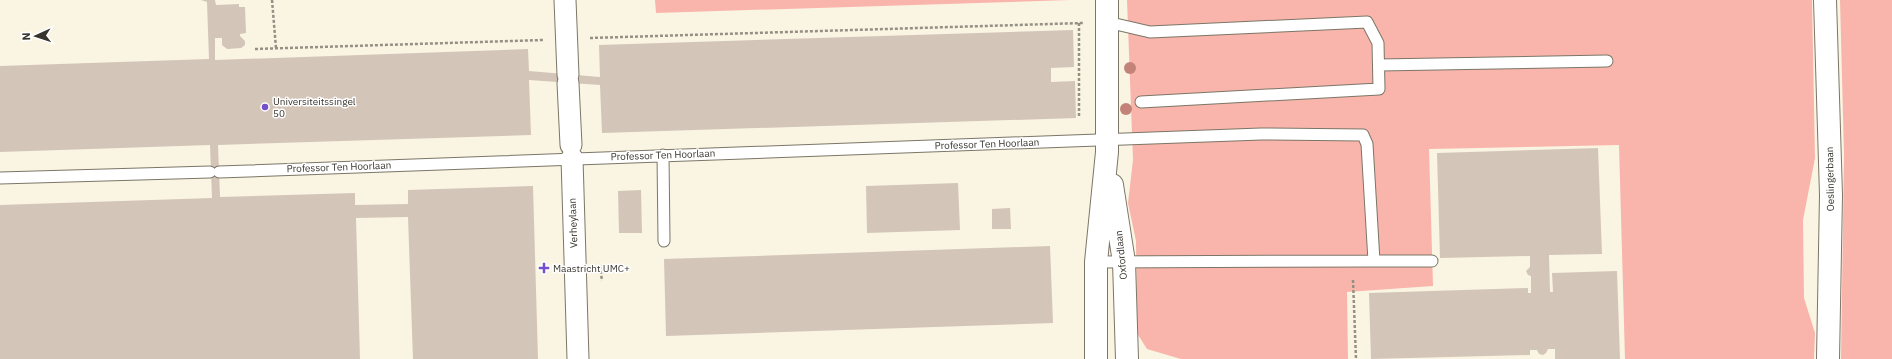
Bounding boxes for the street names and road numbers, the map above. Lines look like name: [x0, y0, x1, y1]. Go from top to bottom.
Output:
street label: Professor Ten Hoorlaan: [934, 136, 1040, 152]
street label: Oeslingerbaan: [1823, 146, 1837, 212]
street label: Professor Ten Hoorlaan: [610, 147, 716, 163]
street label: Professor Ten Hoorlaan: [286, 159, 392, 175]
street label: Verheylaan: [566, 198, 580, 248]
street label: Oxfordlaan: [1112, 230, 1130, 280]

